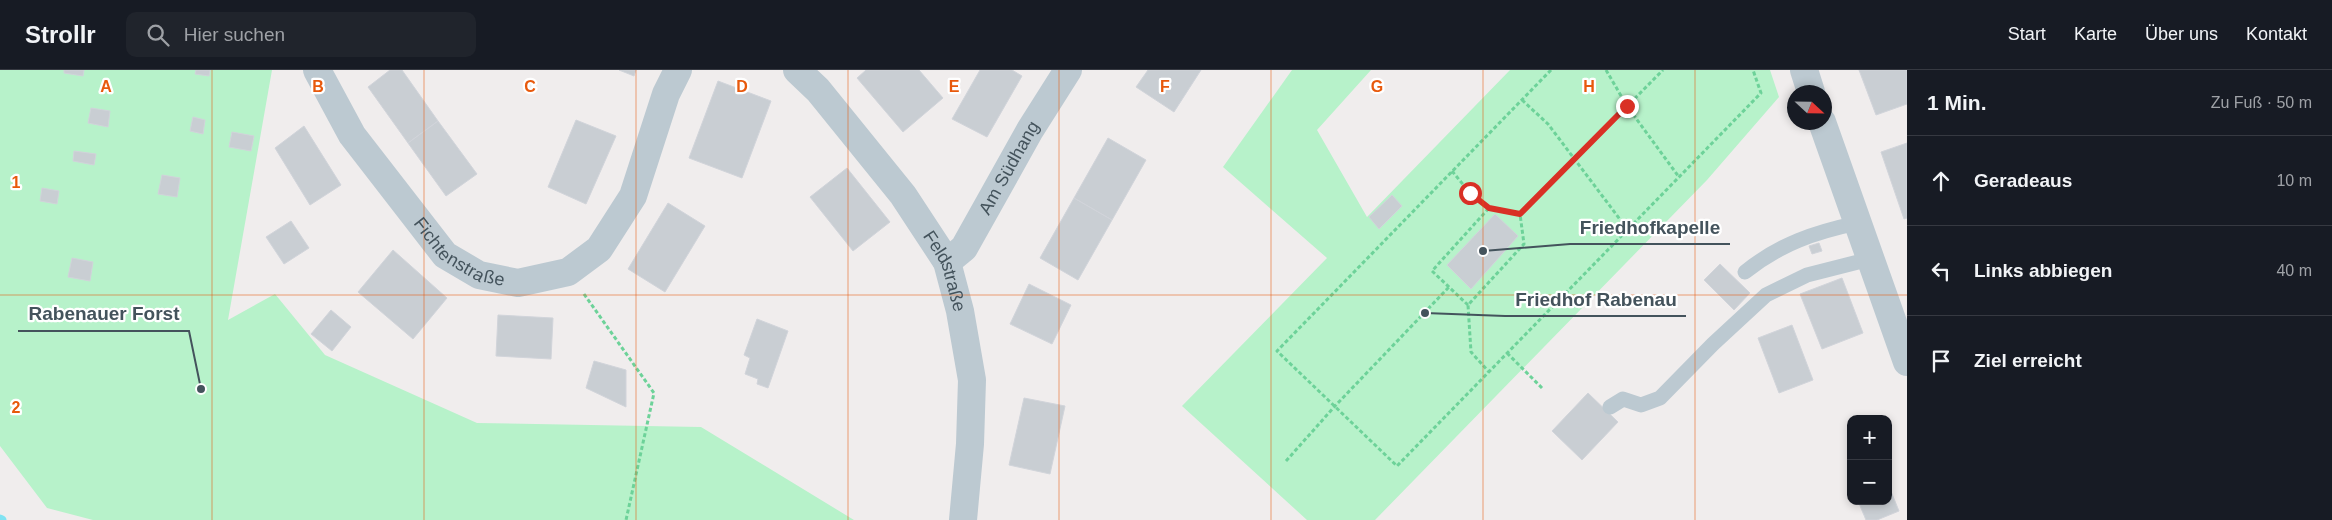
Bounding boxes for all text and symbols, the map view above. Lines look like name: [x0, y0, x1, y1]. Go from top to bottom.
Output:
search box: [126, 12, 476, 57]
text: Strollr: [25, 21, 96, 48]
icon: search: [144, 21, 172, 49]
text: Hier suchen: [184, 24, 285, 45]
text: Start: [2008, 24, 2046, 44]
text: Karte: [2074, 24, 2117, 44]
text: Über uns: [2145, 24, 2218, 44]
text: Kontakt: [2246, 24, 2307, 44]
text: A: [100, 78, 112, 95]
text: B: [312, 78, 324, 95]
text: C: [524, 78, 536, 95]
text: D: [736, 78, 748, 95]
text: E: [949, 78, 960, 95]
text: F: [1160, 78, 1170, 95]
text: G: [1371, 78, 1383, 95]
text: H: [1583, 78, 1595, 95]
north arrow: [1787, 85, 1832, 130]
text: 1 Min.: [1927, 91, 1987, 114]
text: Zu Fuß · 50 m: [2211, 94, 2312, 111]
route end: [1616, 95, 1639, 118]
street label: Am Südhang: [975, 117, 1043, 218]
icon: ahead: [1927, 167, 1955, 195]
text: Geradeaus: [1974, 170, 2072, 191]
text: 10 m: [2276, 172, 2312, 189]
text: 1: [12, 174, 21, 191]
route start: [1459, 182, 1482, 205]
callout: Friedhofkapelle: [1570, 210, 1730, 244]
street label: Fichtenstraße: [410, 214, 506, 290]
text: Friedhofkapelle: [1580, 217, 1720, 238]
street label: Feldstraße: [919, 227, 970, 314]
icon: left: [1927, 257, 1955, 285]
text: Links abbiegen: [1974, 260, 2112, 281]
text: 40 m: [2276, 262, 2312, 279]
callout: Friedhof Rabenau: [1505, 282, 1686, 316]
text: Friedhof Rabenau: [1515, 289, 1677, 310]
callout: Rabenauer Forst: [18, 297, 189, 331]
text: Rabenauer Forst: [29, 303, 180, 324]
icon: arrive: [1927, 347, 1955, 375]
text: Ziel erreicht: [1974, 350, 2082, 371]
text: 2: [12, 399, 21, 416]
map controls: [1847, 415, 1892, 505]
button: +: [1847, 415, 1892, 460]
button: −: [1847, 460, 1892, 505]

